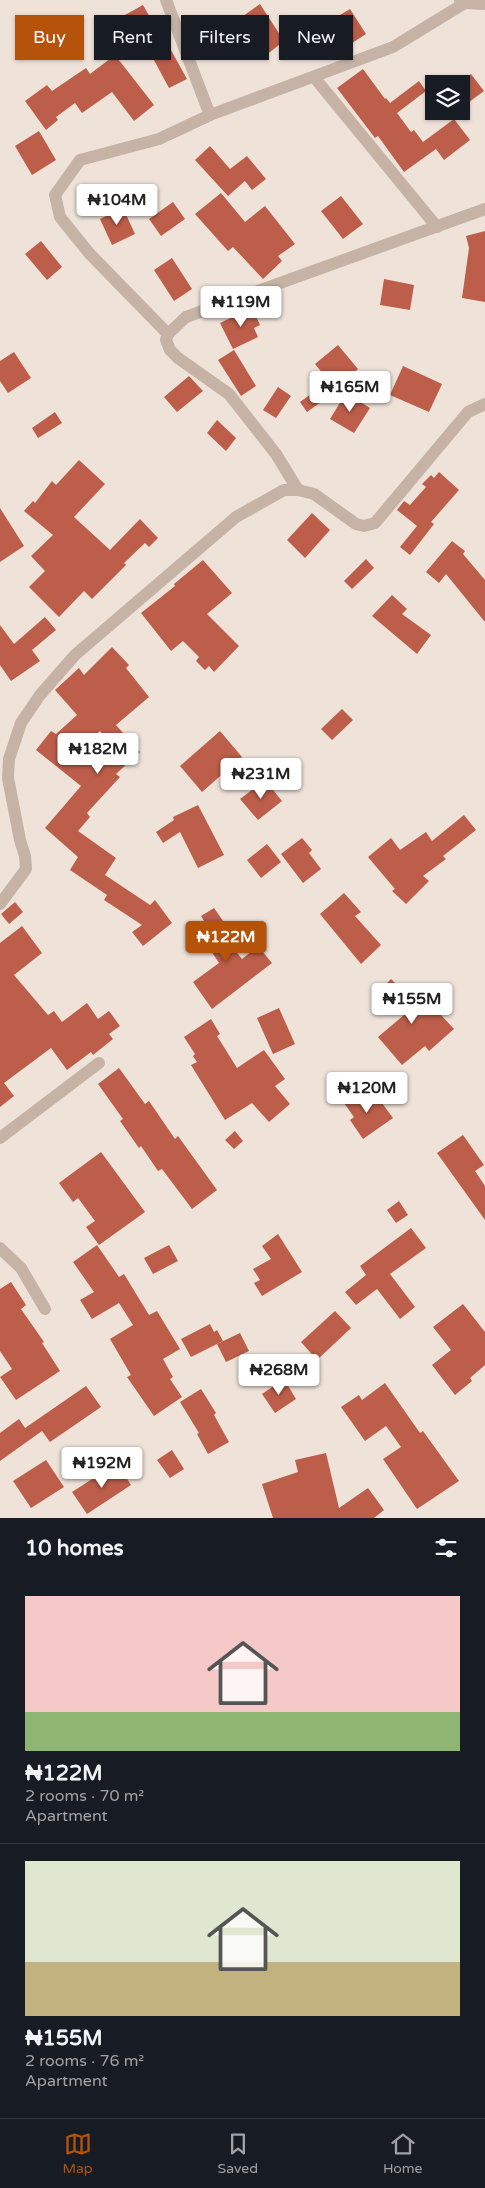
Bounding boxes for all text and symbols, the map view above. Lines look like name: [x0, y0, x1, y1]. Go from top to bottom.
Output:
chip: Buy: [15, 15, 84, 60]
chip: Rent: [94, 15, 171, 60]
chip: Filters: [181, 15, 269, 60]
chip: New: [279, 15, 353, 60]
map controls: [425, 75, 470, 120]
button: layers: [425, 75, 470, 120]
pin: ₦104M: [82, 184, 152, 226]
text: ₦104M: [87, 190, 147, 210]
pin: ₦119M: [206, 286, 276, 328]
text: ₦119M: [211, 292, 271, 312]
pin: ₦165M: [315, 370, 385, 413]
text: ₦165M: [320, 377, 380, 397]
pin: ₦182M: [63, 732, 133, 775]
text: ₦182M: [68, 739, 128, 759]
pin: ₦231M: [226, 758, 296, 800]
text: ₦231M: [231, 764, 291, 784]
pin: ₦122M: [191, 920, 261, 963]
text: ₦122M: [196, 927, 256, 947]
pin: ₦155M: [377, 982, 447, 1025]
text: ₦155M: [382, 989, 442, 1009]
pin: ₦120M: [332, 1072, 402, 1114]
text: ₦120M: [337, 1078, 397, 1098]
pin: ₦268M: [244, 1354, 314, 1396]
text: ₦268M: [249, 1360, 309, 1380]
pin: ₦192M: [67, 1446, 137, 1489]
text: ₦192M: [72, 1453, 132, 1473]
icon: filters: [432, 1534, 460, 1562]
text: 10 homes: [25, 1536, 124, 1561]
icon: home: [198, 1628, 288, 1718]
text: ₦122M: [25, 1761, 102, 1786]
text: 2 rooms · 70 m²: [25, 1786, 144, 1806]
text: Apartment: [25, 1806, 108, 1826]
icon: home: [198, 1894, 288, 1984]
text: ₦155M: [25, 2026, 102, 2051]
text: 2 rooms · 76 m²: [25, 2051, 144, 2071]
text: Apartment: [25, 2071, 108, 2091]
tab: Map: [62, 2130, 93, 2177]
tab: Saved: [218, 2130, 258, 2177]
tab: Home: [383, 2130, 423, 2177]

